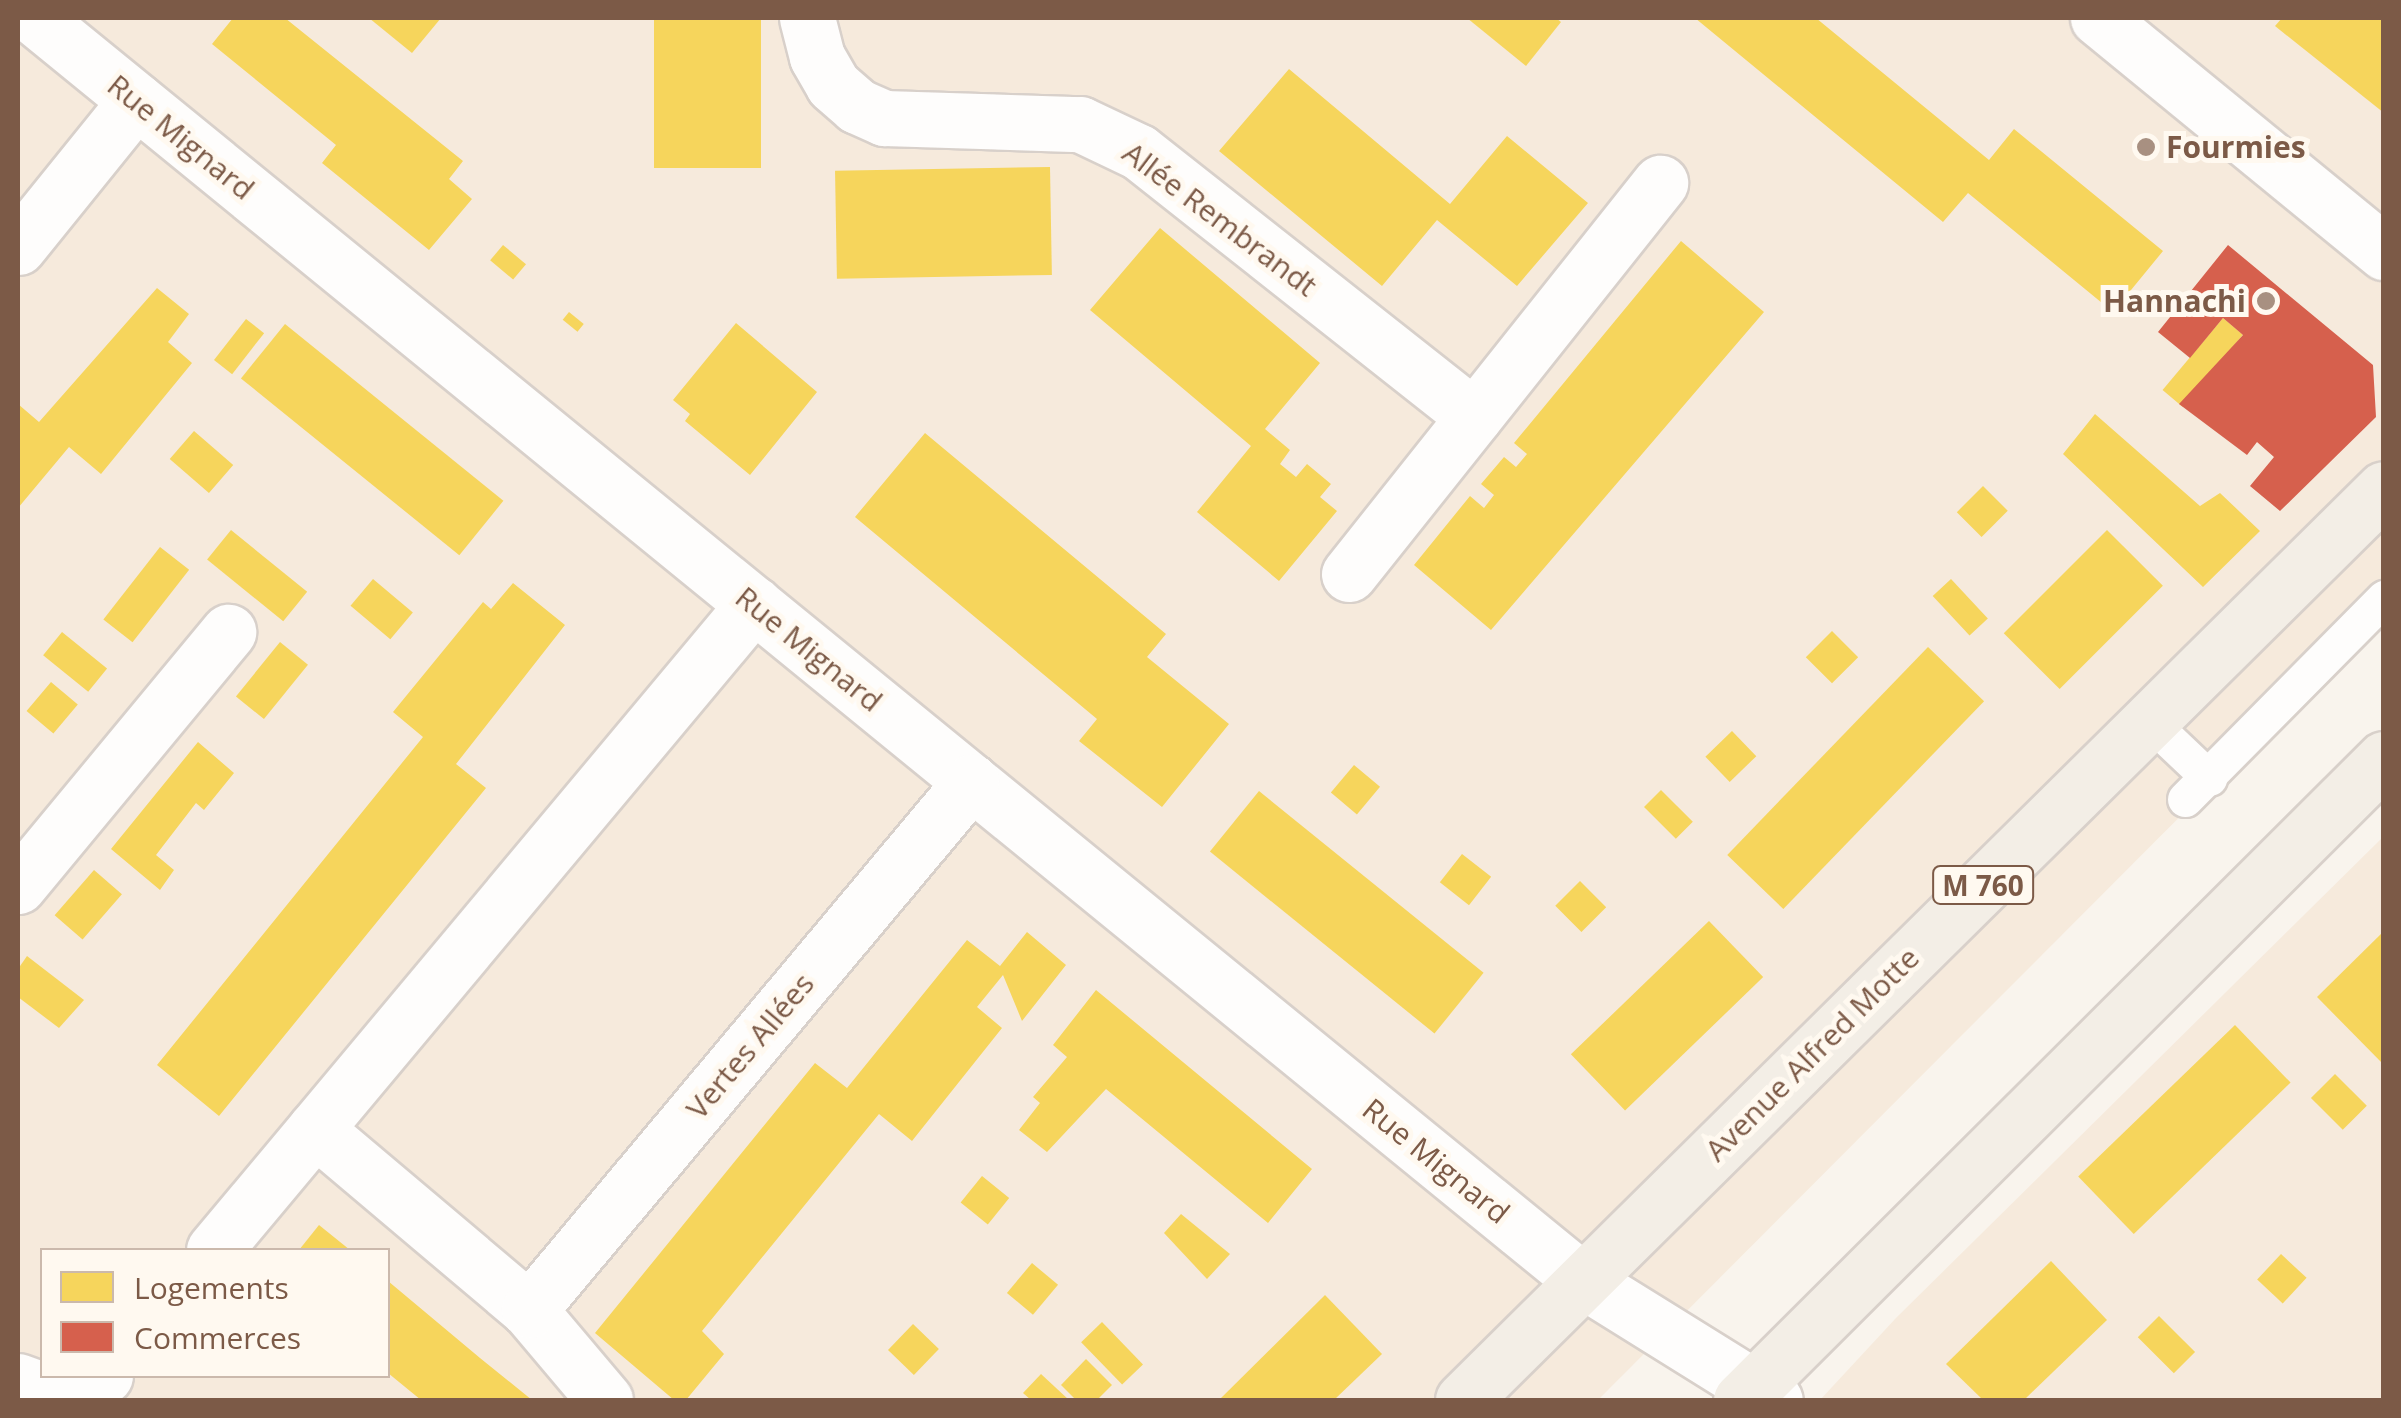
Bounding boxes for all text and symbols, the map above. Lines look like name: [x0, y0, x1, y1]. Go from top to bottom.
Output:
street label: Rue Mignard: [100, 67, 262, 207]
place label: Fourmies: [2166, 129, 2306, 165]
street label: Allée Rembrandt: [1116, 134, 1324, 304]
marker: Fourmies: [2135, 136, 2157, 158]
place label: Hannachi: [2103, 283, 2246, 319]
marker: Hannachi: [2255, 290, 2277, 312]
street label: Rue Mignard: [728, 579, 890, 719]
road number: M 760: [1930, 862, 2036, 908]
street label: Avenue Alfred Motte: [1698, 940, 1926, 1168]
street label: Vertes Allées: [679, 966, 821, 1126]
street label: Rue Mignard: [1355, 1091, 1517, 1231]
legend: [40, 1248, 390, 1378]
text: Logements: [134, 1267, 289, 1308]
text: Commerces: [134, 1317, 301, 1358]

